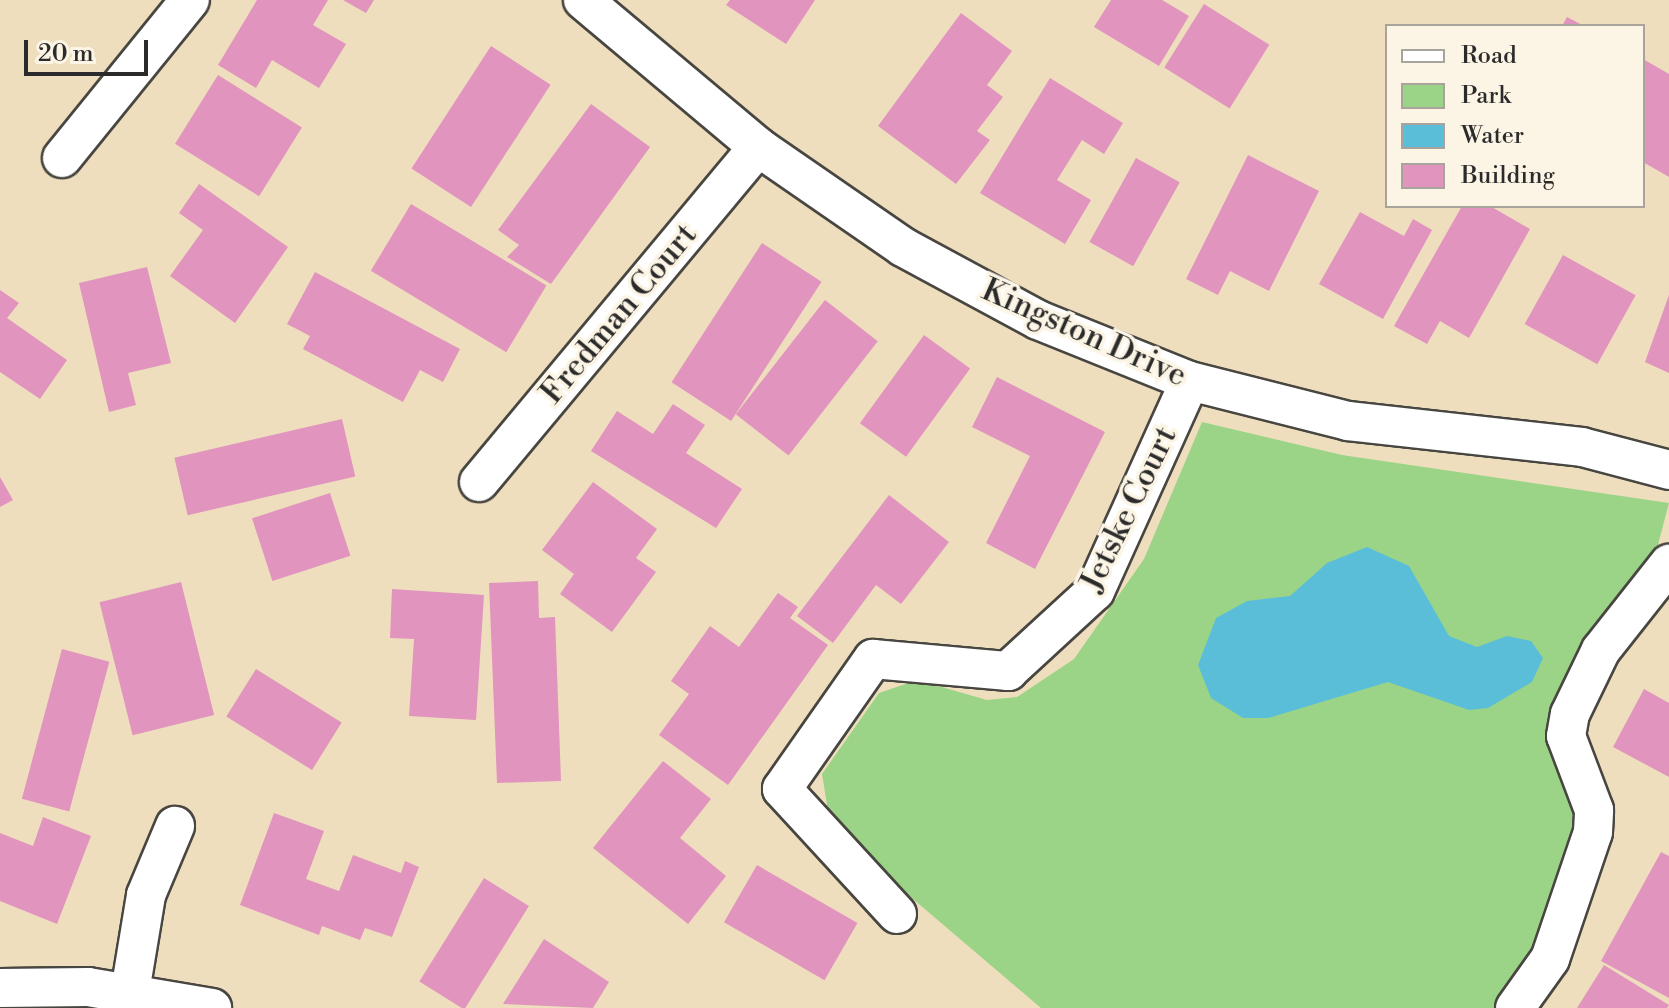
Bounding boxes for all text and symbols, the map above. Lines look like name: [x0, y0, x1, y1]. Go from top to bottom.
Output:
scale bar: [28, 24, 152, 74]
legend: [1385, 24, 1645, 208]
text: 20 m: [38, 39, 94, 69]
text: Road: [1461, 41, 1517, 71]
text: Park: [1461, 81, 1511, 111]
text: Water: [1461, 121, 1524, 151]
text: Building: [1461, 161, 1555, 191]
street label: Fredman Court: [533, 216, 705, 412]
street label: Kingston Drive: [976, 271, 1192, 395]
street label: Jetske Court: [1073, 420, 1185, 598]

